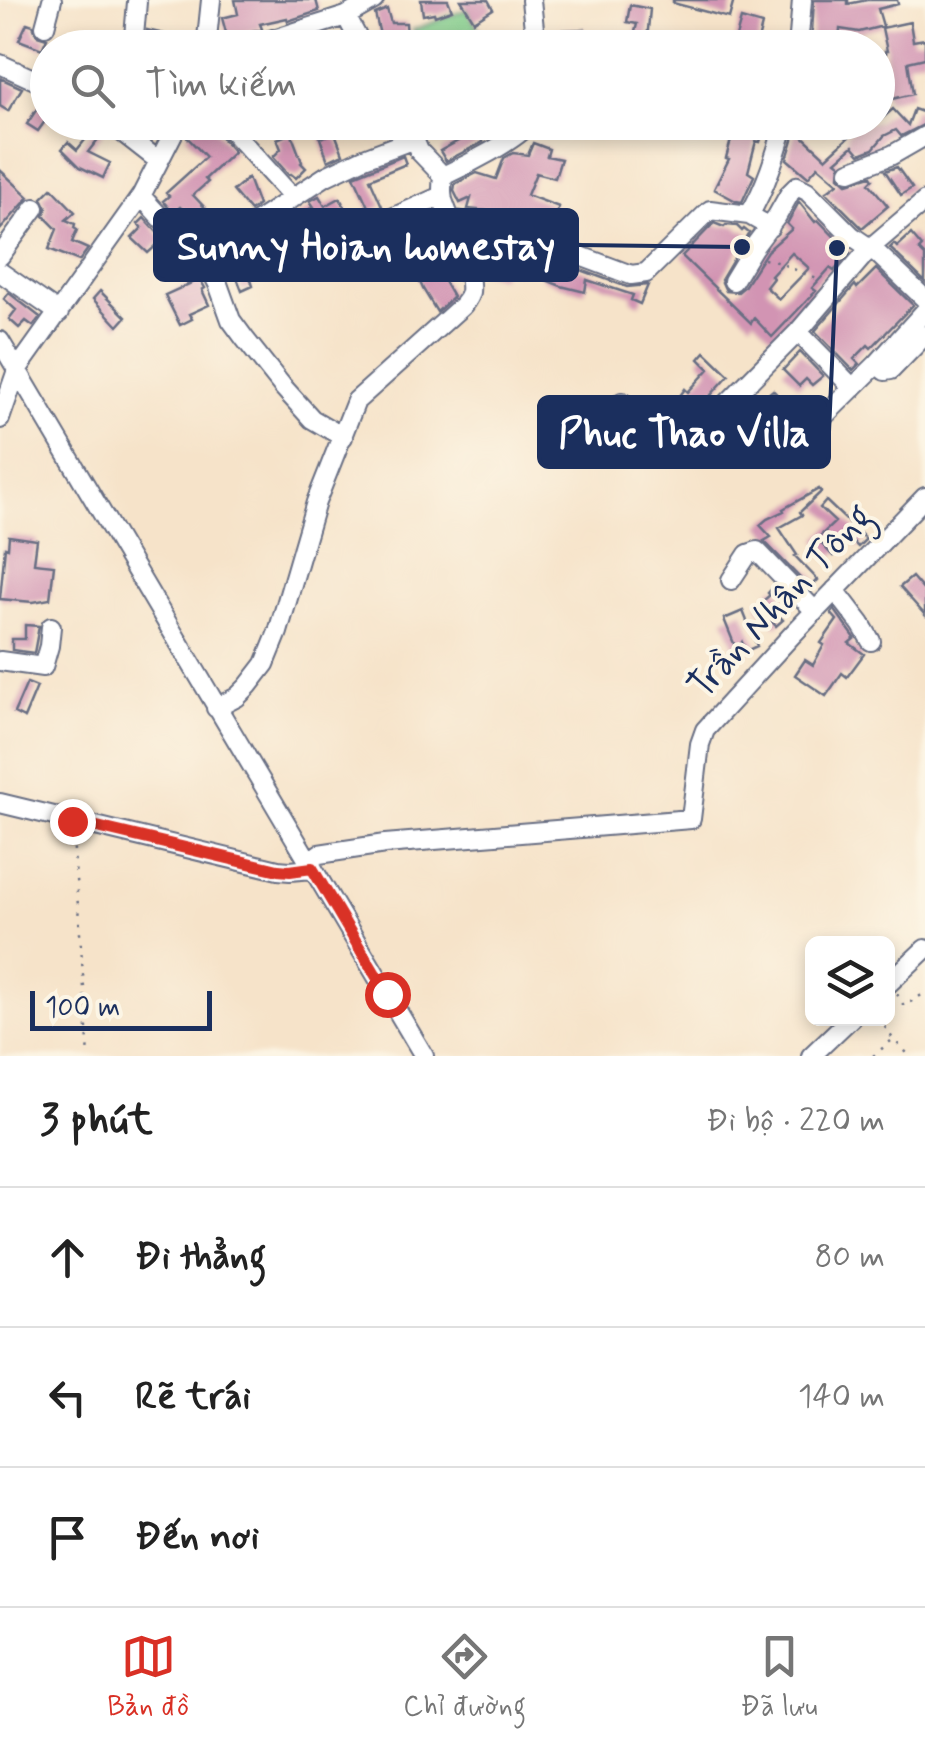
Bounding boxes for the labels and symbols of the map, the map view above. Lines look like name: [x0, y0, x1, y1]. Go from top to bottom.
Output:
callout: Sunny Hoian homestay: [155, 210, 577, 280]
text: Sunny Hoian homestay: [177, 222, 555, 274]
callout: Phuc Thao Villa: [539, 397, 829, 467]
text: Phuc Thao Villa: [558, 409, 810, 461]
street label: Trần Nhân Tông: [678, 494, 887, 713]
route end: [50, 799, 96, 845]
route start: [365, 972, 411, 1018]
scale bar: [30, 986, 212, 1030]

